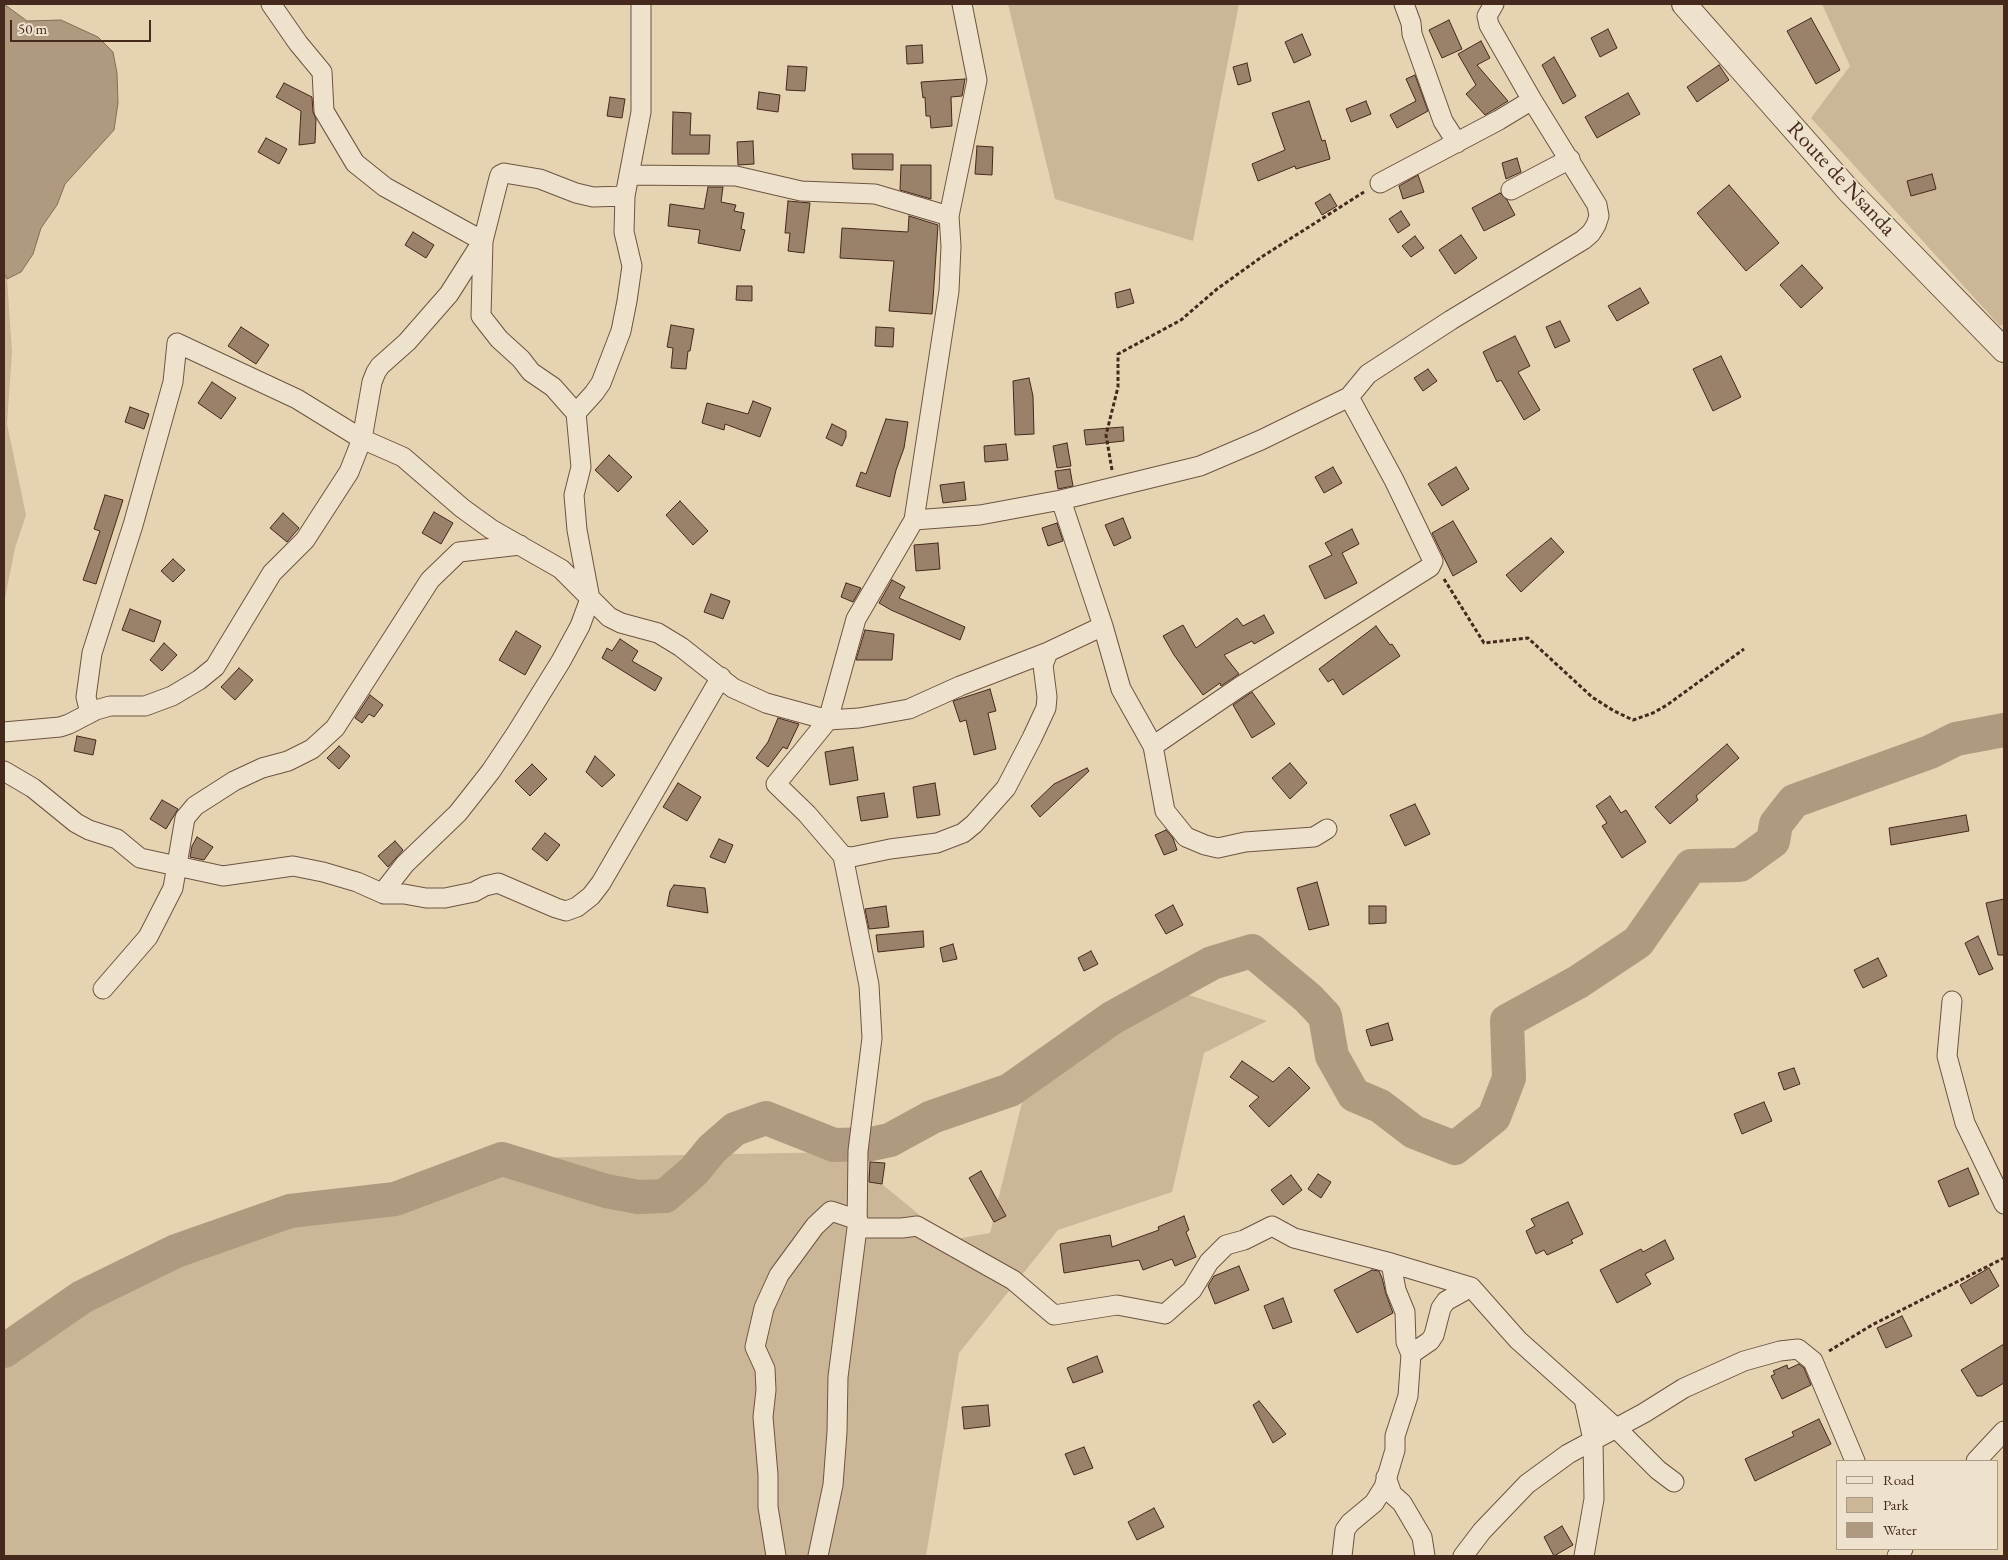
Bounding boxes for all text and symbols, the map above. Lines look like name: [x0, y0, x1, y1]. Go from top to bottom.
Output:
scale bar: [12, 10, 154, 42]
text: 50 m: [18, 19, 47, 38]
street label: Route de Nsanda: [1781, 116, 1901, 242]
legend: [1836, 1460, 1998, 1550]
text: Road: [1883, 1470, 1914, 1489]
text: Park: [1883, 1495, 1909, 1514]
text: Water: [1883, 1520, 1917, 1539]

